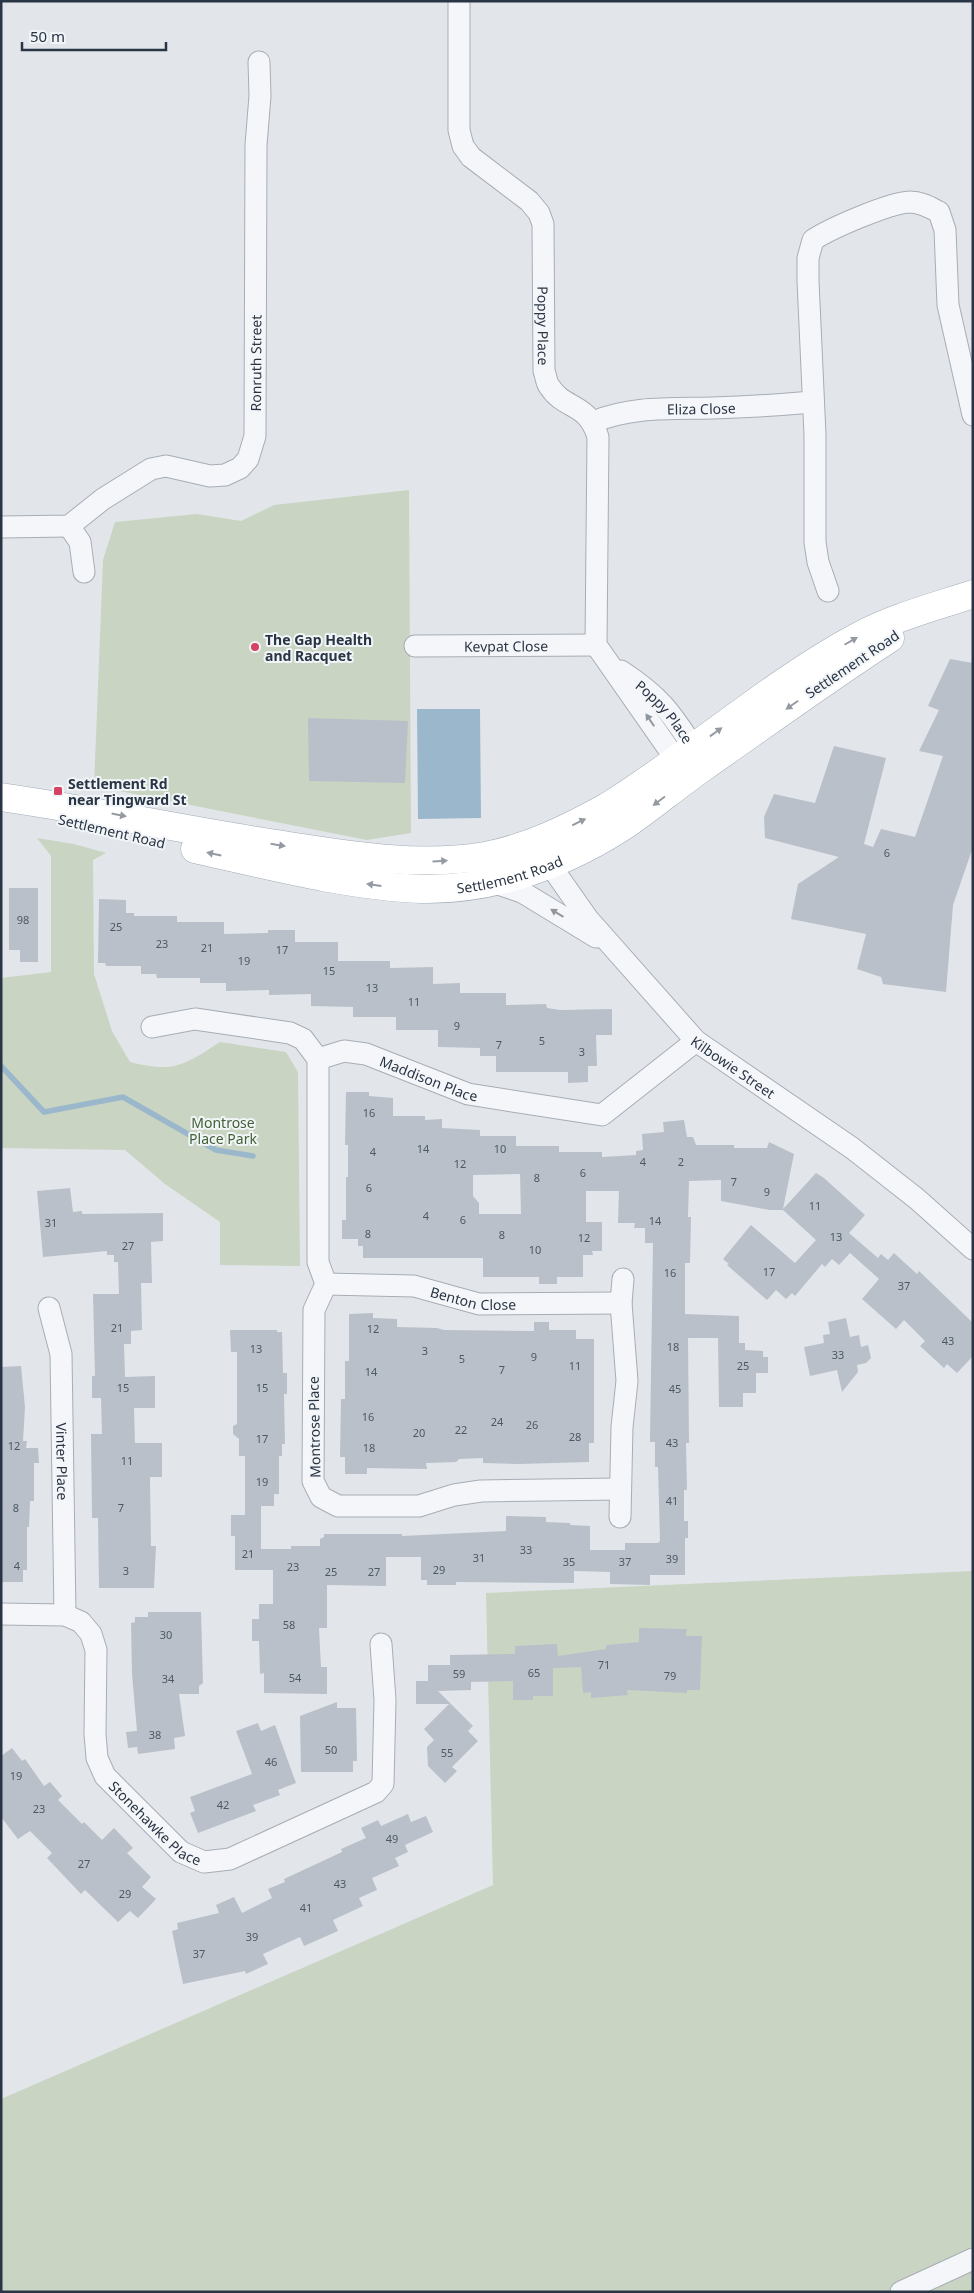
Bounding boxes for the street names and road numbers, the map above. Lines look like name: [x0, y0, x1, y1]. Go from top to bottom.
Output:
street label: Poppy Place: [534, 286, 553, 366]
street label: Ronruth Street: [246, 315, 265, 412]
street label: Eliza Close: [667, 398, 736, 418]
street label: Settlement Road: [801, 626, 903, 702]
street label: Kevpat Close: [464, 636, 548, 655]
street label: Poppy Place: [632, 675, 698, 747]
street label: Settlement Road: [57, 809, 167, 853]
street label: Settlement Road: [455, 851, 565, 897]
street label: Kilbowie Street: [687, 1031, 779, 1102]
street label: Maddison Place: [377, 1051, 479, 1105]
street label: Benton Close: [428, 1281, 516, 1314]
street label: Montrose Place: [304, 1376, 324, 1478]
street label: Vinter Place: [53, 1422, 73, 1501]
street label: Stonehawke Place: [105, 1776, 204, 1869]

